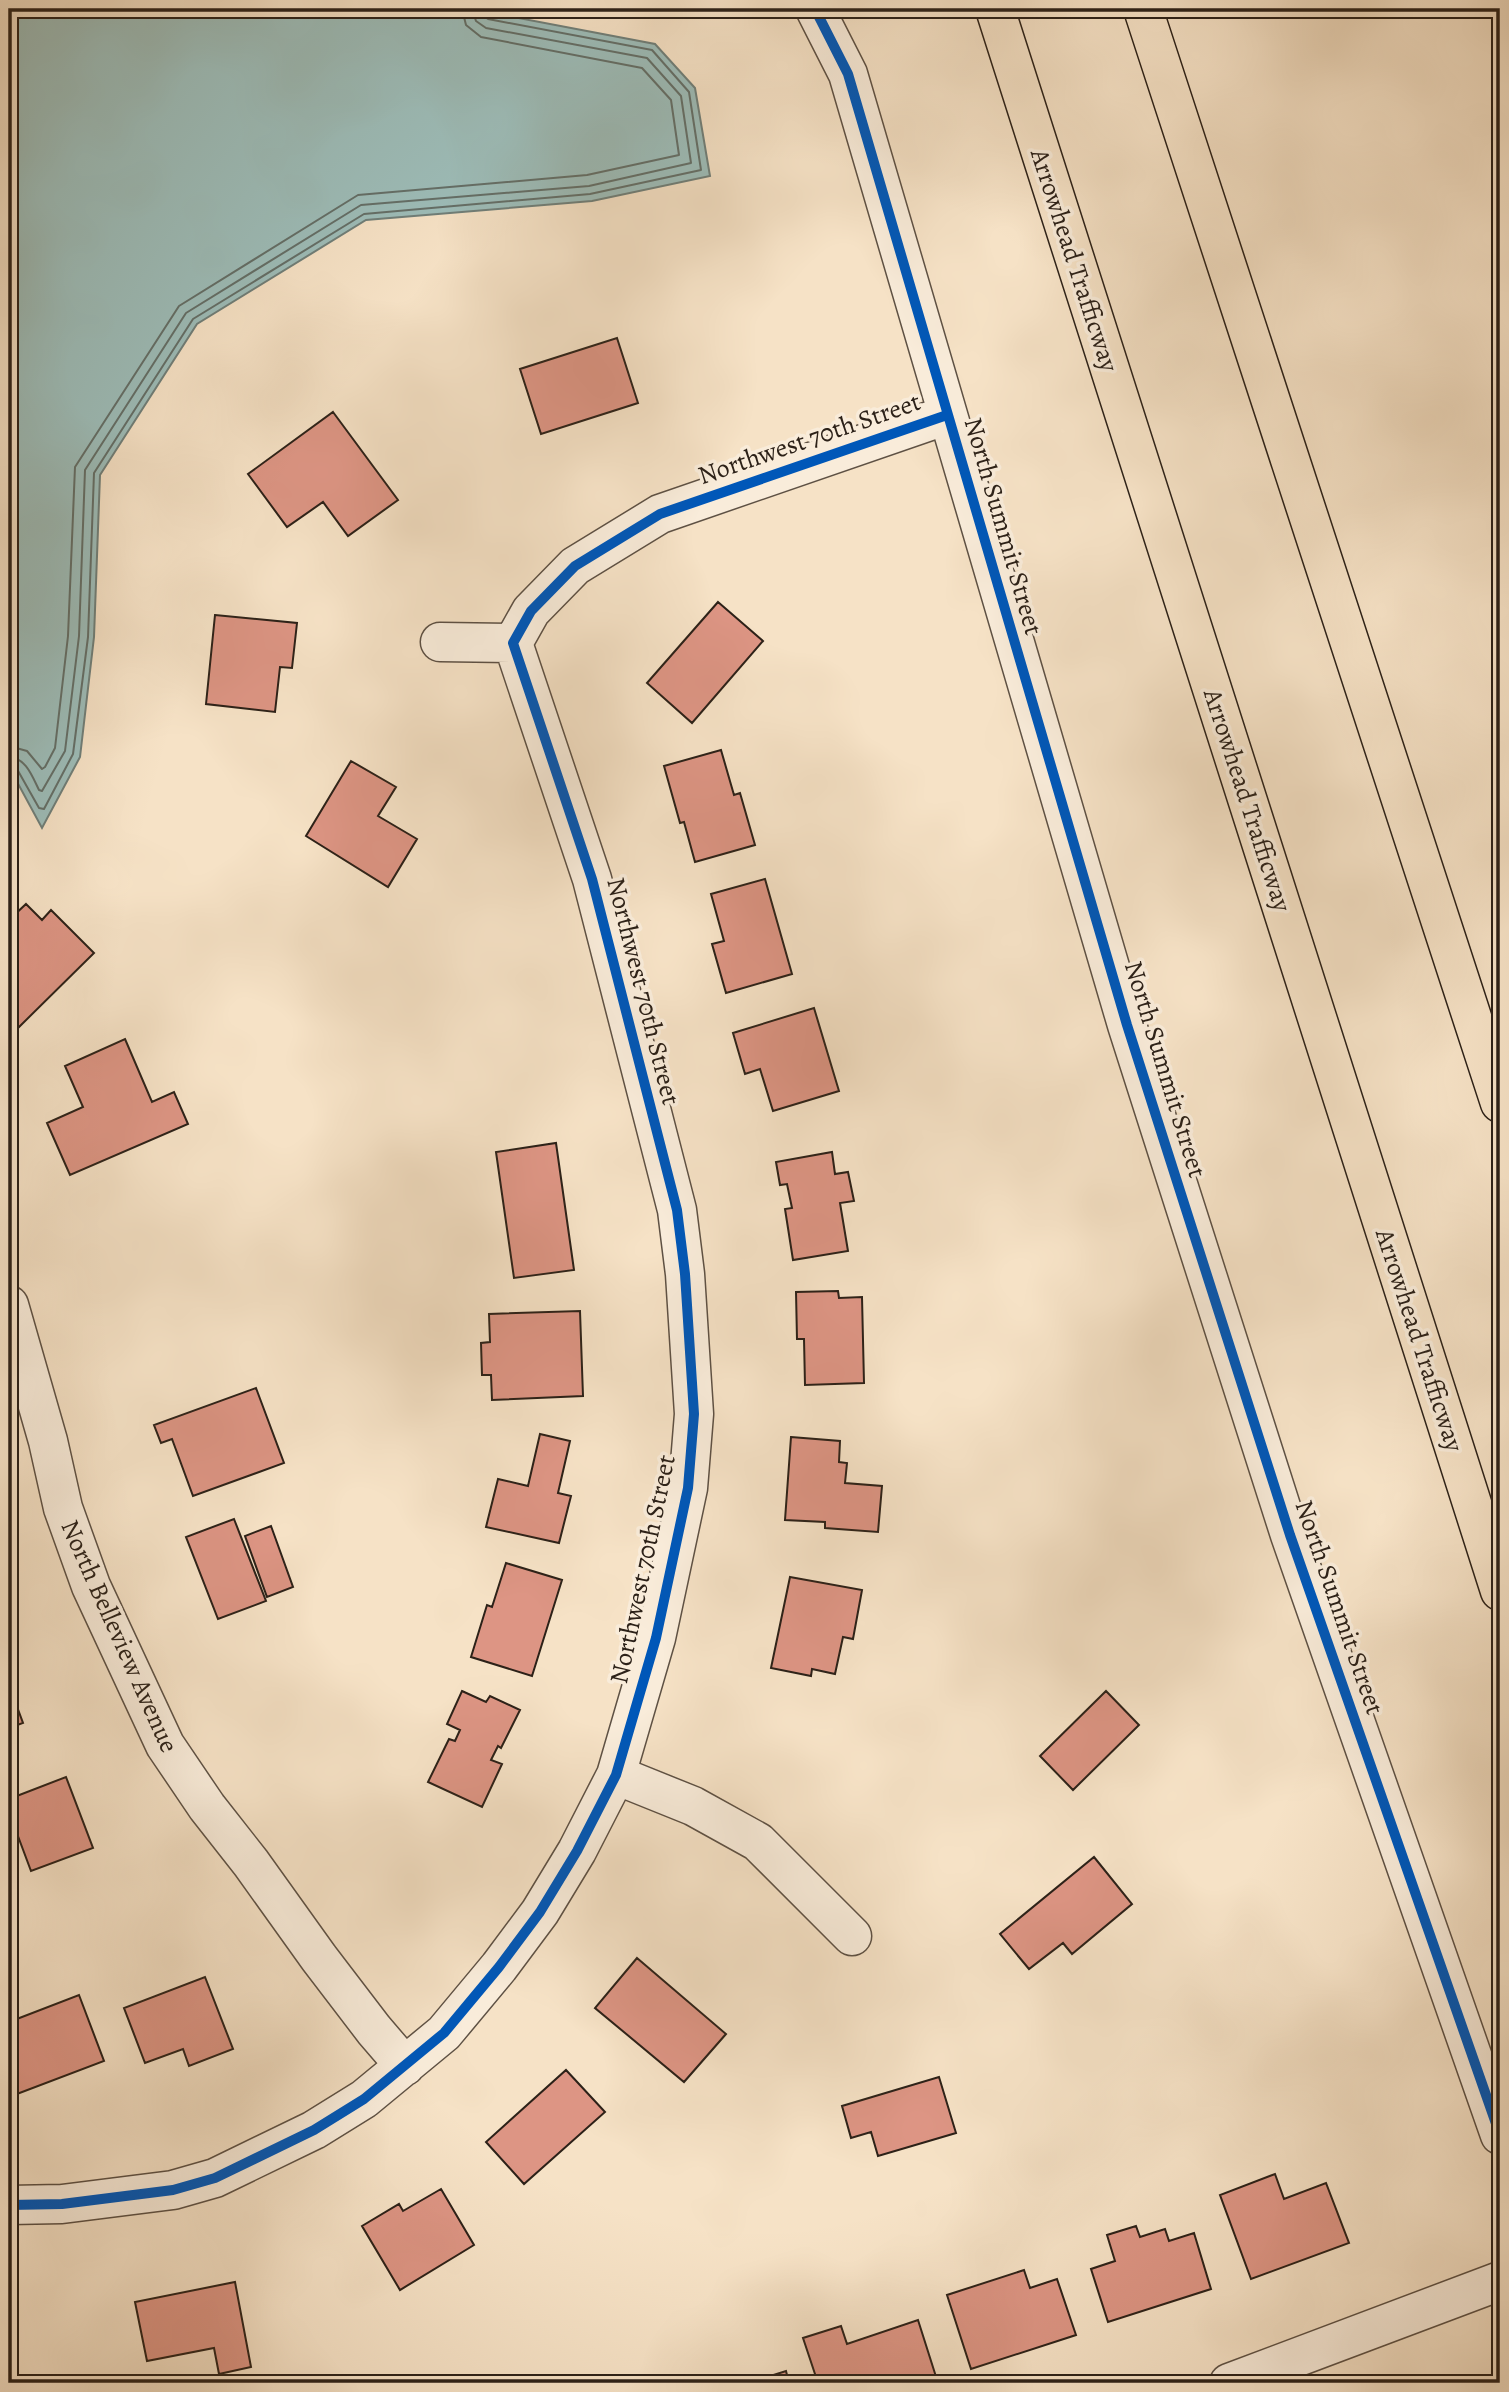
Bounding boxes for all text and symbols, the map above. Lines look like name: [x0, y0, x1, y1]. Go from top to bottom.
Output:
street label: Arrowhead Trafficway: [1022, 143, 1127, 376]
street label: Northwest 70th Street: [693, 384, 925, 493]
street label: North Summit Street: [956, 413, 1051, 639]
street label: Arrowhead Trafficway: [1195, 683, 1300, 916]
street label: Northwest 70th Street: [598, 874, 689, 1109]
street label: North Summit Street: [1116, 957, 1215, 1182]
street label: Arrowhead Trafficway: [1367, 1223, 1472, 1456]
street label: Northwest 70th Street: [601, 1451, 684, 1687]
street label: North Summit Street: [1286, 1495, 1393, 1720]
street label: North Belleview Avenue: [52, 1514, 187, 1758]

